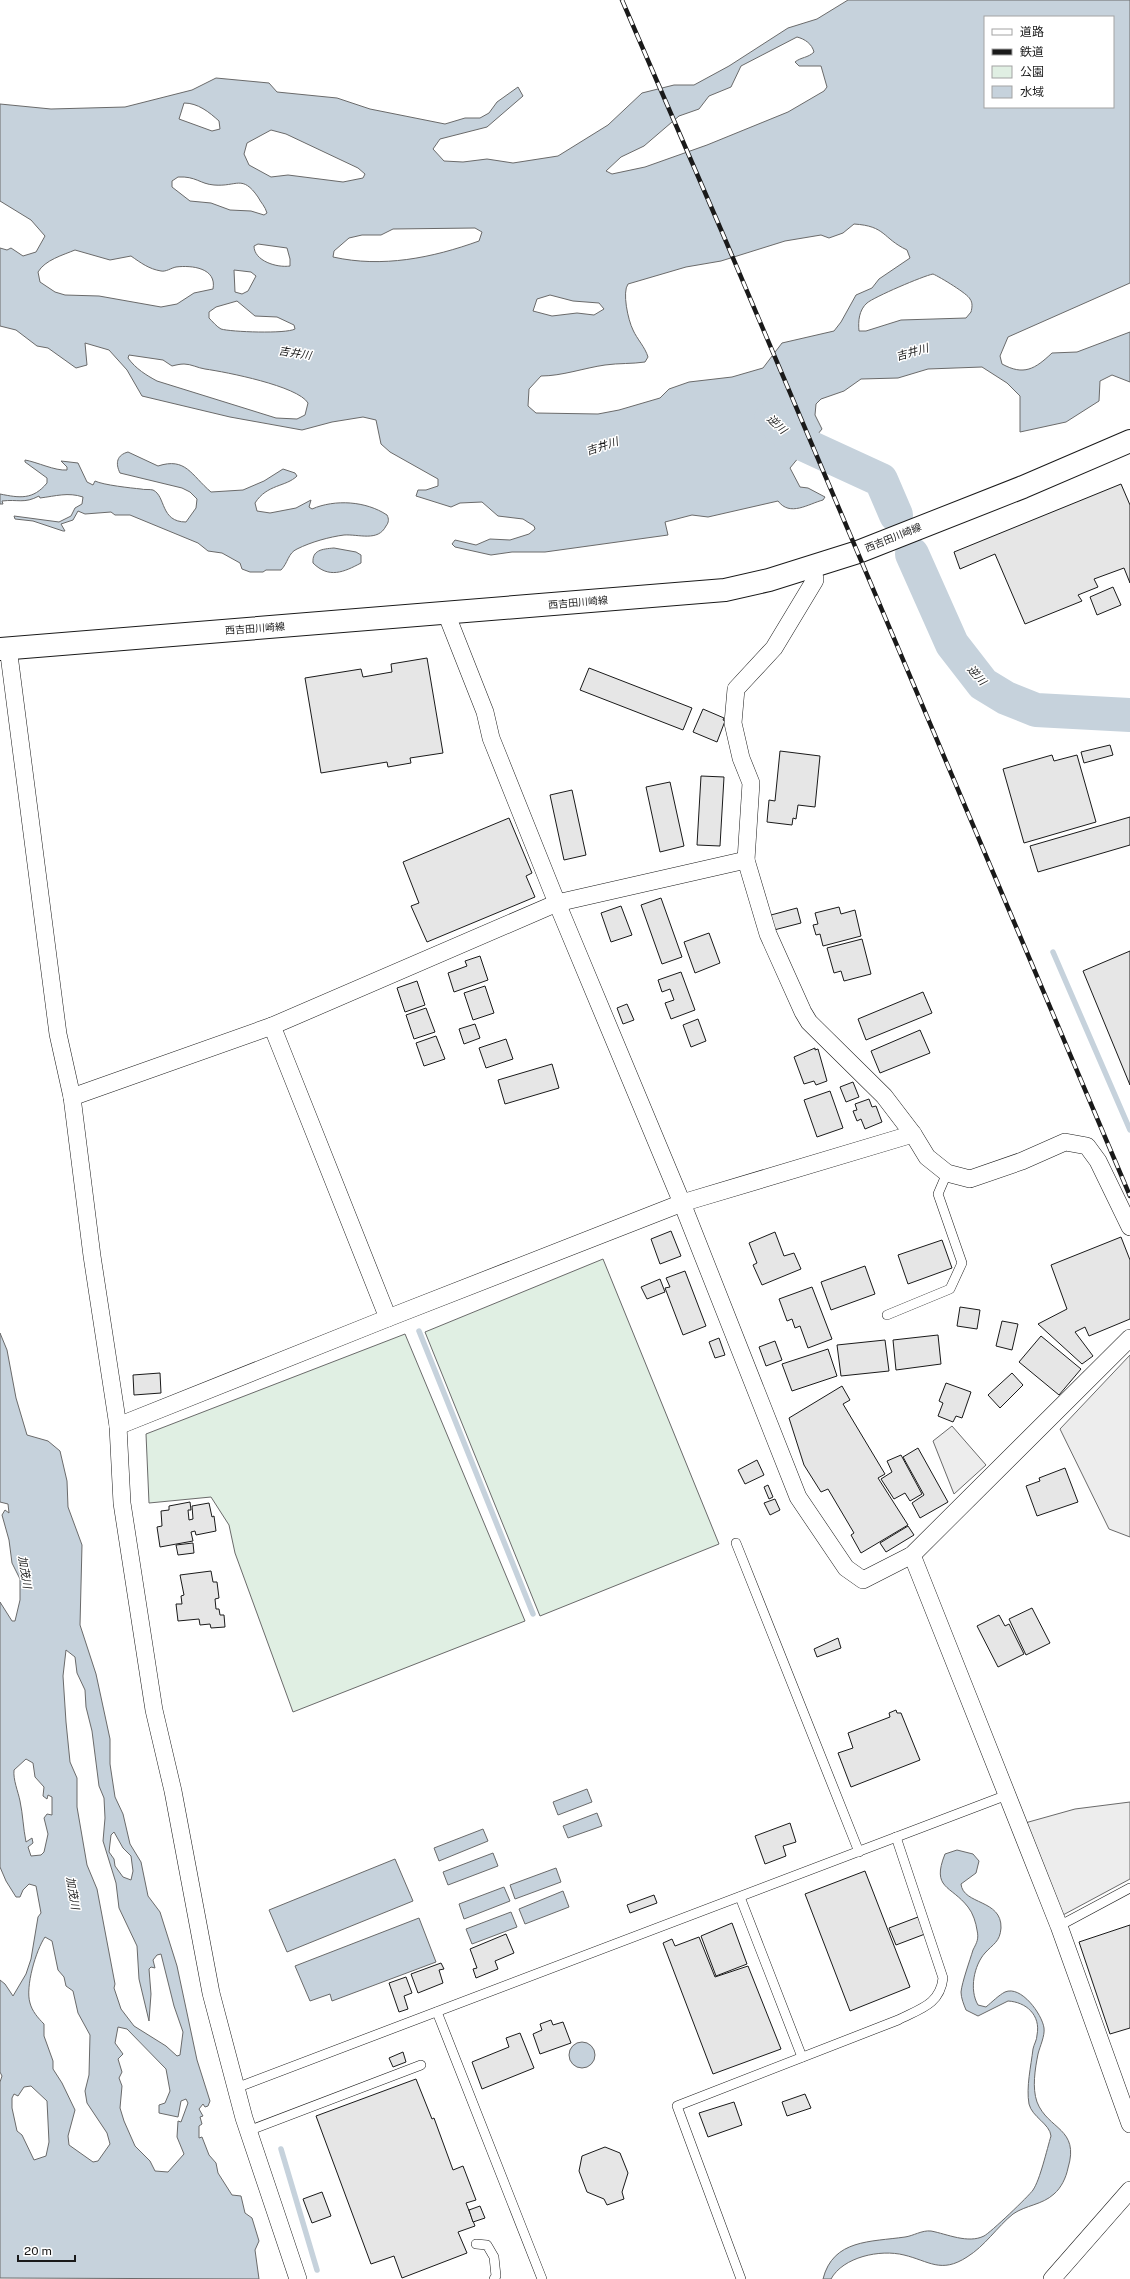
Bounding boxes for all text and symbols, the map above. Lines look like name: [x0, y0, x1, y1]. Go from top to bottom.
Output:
legend: [984, 16, 1114, 108]
text: 道路: [1020, 25, 1044, 39]
text: 鉄道: [1020, 45, 1044, 59]
text: 公園: [1020, 65, 1044, 79]
text: 水域: [1020, 85, 1044, 99]
water label: 吉井川: [894, 341, 930, 362]
water label: 吉井川: [278, 344, 313, 362]
water label: 逆川: [765, 412, 790, 437]
water label: 吉井川: [584, 435, 620, 457]
street label: 西吉田川崎線: [863, 520, 923, 554]
street label: 西吉田川崎線: [548, 593, 608, 611]
street label: 西吉田川崎線: [225, 620, 285, 636]
water label: 逆川: [965, 663, 989, 688]
water label: 加茂川: [16, 1555, 34, 1590]
water label: 加茂川: [64, 1876, 82, 1911]
scale bar: [18, 2237, 75, 2263]
text: 20 m: [24, 2244, 52, 2258]

